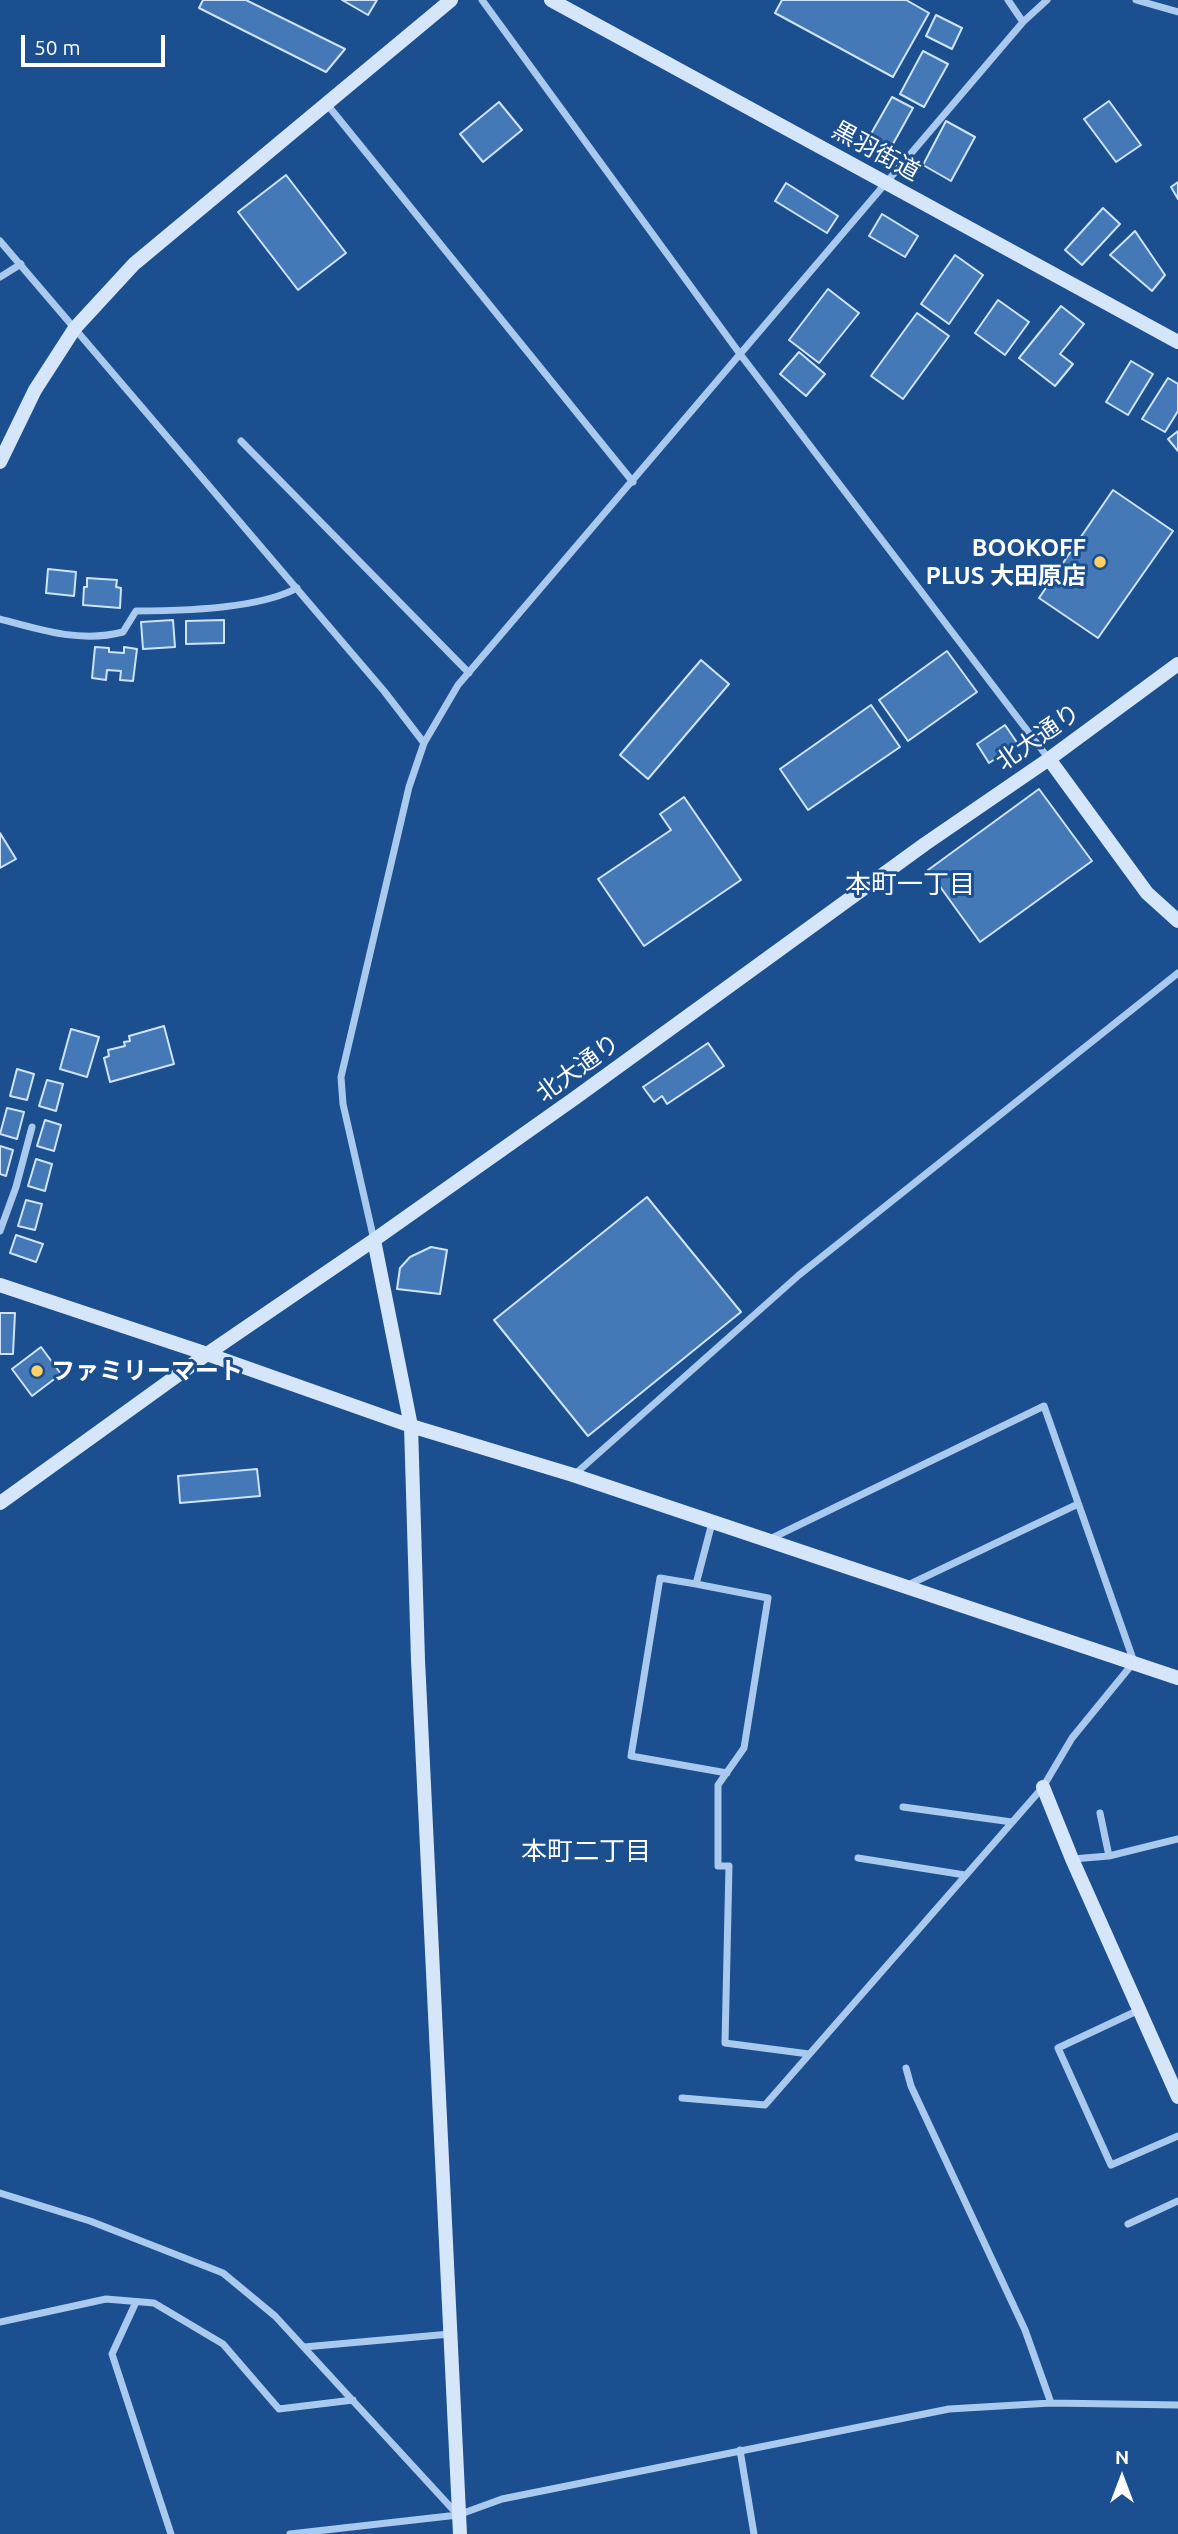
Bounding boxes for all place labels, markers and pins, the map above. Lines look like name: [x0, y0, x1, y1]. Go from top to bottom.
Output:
place label: BOOKOFF PLUS 大田原店: [926, 534, 1086, 590]
marker: BOOKOFF PLUS 大田原店: [1092, 554, 1108, 570]
place label: ファミリーマート: [51, 1357, 243, 1385]
marker: ファミリーマート: [29, 1363, 45, 1379]

